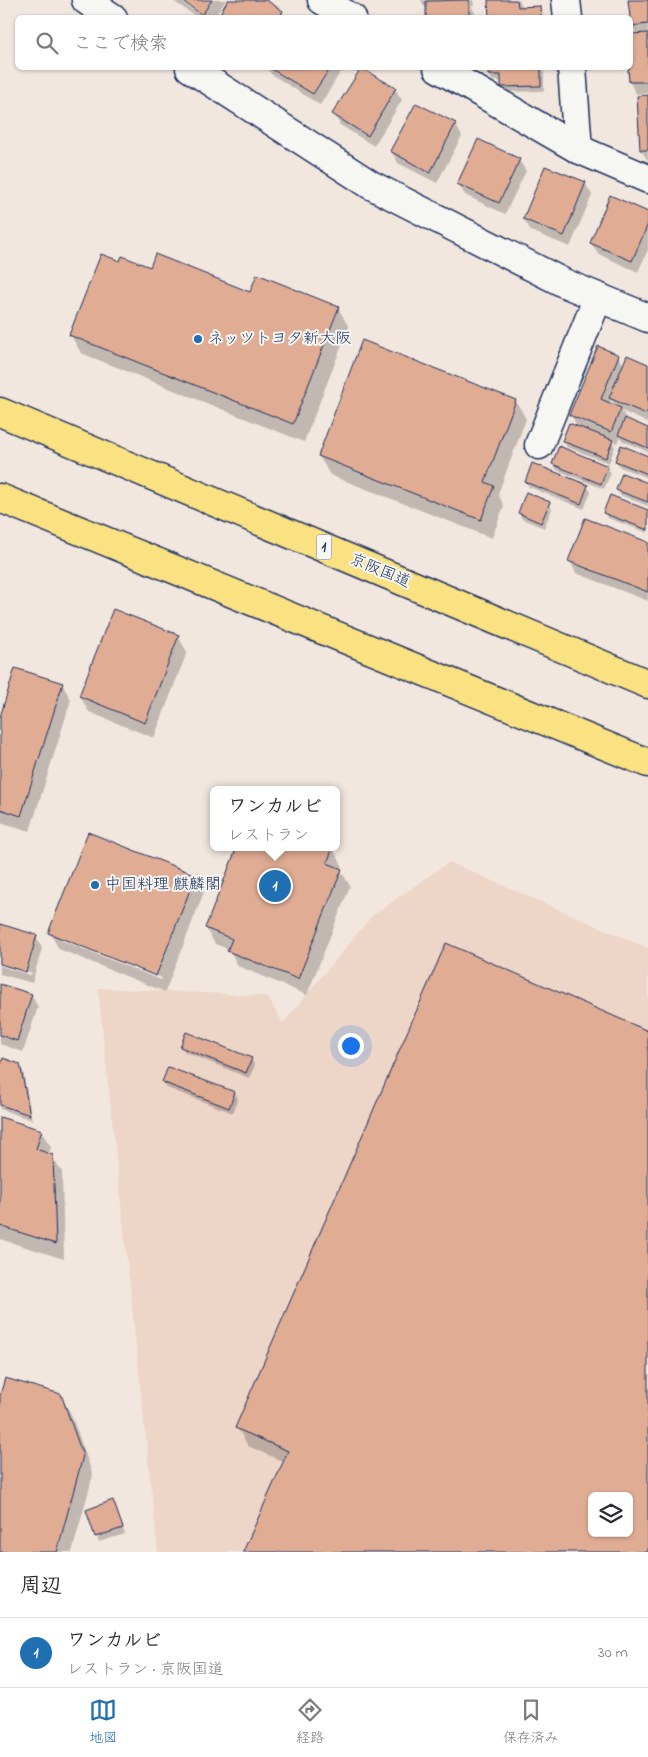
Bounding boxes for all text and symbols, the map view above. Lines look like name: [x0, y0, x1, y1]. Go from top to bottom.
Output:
search box: [15, 15, 633, 70]
icon: search: [33, 29, 61, 57]
text: ここで検索: [73, 31, 168, 58]
place label: ネッツトヨタ新大阪: [208, 327, 351, 351]
marker: ネッツトヨタ新大阪: [192, 333, 204, 345]
road number: 1: [316, 534, 332, 560]
street label: 京阪国道: [346, 547, 414, 595]
popup: [210, 786, 340, 851]
text: ワンカルビ: [228, 794, 322, 821]
text: レストラン: [228, 824, 309, 848]
pin: 1: [259, 867, 291, 905]
place label: 中国料理 麒麟閣: [105, 873, 221, 897]
marker: 中国料理 麒麟閣: [89, 879, 101, 891]
your location: [338, 1033, 364, 1059]
map controls: [588, 1492, 633, 1537]
button: layers: [588, 1492, 633, 1537]
text: 周辺: [20, 1572, 62, 1602]
text: ワンカルビ: [67, 1628, 162, 1655]
text: 1: [33, 1641, 39, 1665]
text: 30 m: [598, 1641, 628, 1665]
text: レストラン · 京阪国道: [67, 1658, 224, 1682]
tab: 地図: [89, 1696, 117, 1749]
tab: 経路: [296, 1696, 324, 1749]
tab: 保存済み: [503, 1696, 559, 1749]

